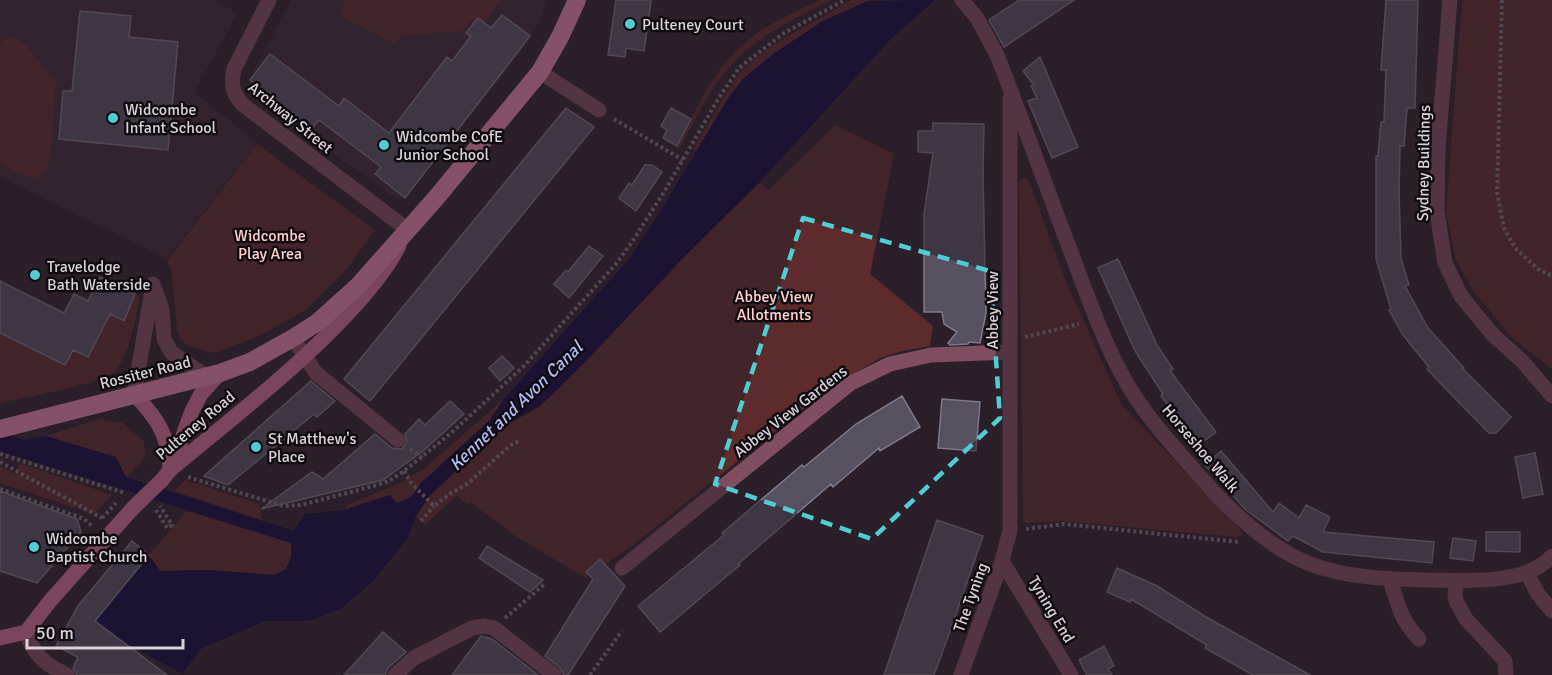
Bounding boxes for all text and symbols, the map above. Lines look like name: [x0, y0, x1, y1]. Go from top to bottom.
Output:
place label: Pulteney Court: [642, 15, 744, 35]
marker: Pulteney Court: [623, 17, 637, 31]
street label: Archway Street: [244, 77, 337, 158]
place label: Widcombe Infant School: [125, 100, 217, 138]
street label: Sydney Buildings: [1413, 105, 1435, 221]
marker: Widcombe Infant School: [106, 111, 120, 125]
place label: Widcombe CofE Junior School: [396, 127, 503, 165]
marker: Widcombe CofE Junior School: [377, 138, 391, 152]
park label: Widcombe Play Area: [234, 226, 306, 264]
place label: Travelodge Bath Waterside: [47, 257, 151, 295]
marker: Travelodge Bath Waterside: [28, 268, 42, 282]
street label: Abbey View: [983, 270, 1003, 349]
park label: Abbey View Allotments: [735, 287, 814, 325]
water label: Kennet and Avon Canal: [445, 336, 588, 475]
street label: Rossiter Road: [98, 352, 193, 394]
street label: Abbey View Gardens: [730, 361, 851, 462]
street label: Pulteney Road: [152, 387, 239, 465]
street label: Horseshoe Walk: [1157, 400, 1243, 497]
place label: St Matthew's Place: [268, 429, 356, 467]
marker: St Matthew's Place: [249, 440, 263, 454]
place label: Widcombe Baptist Church: [46, 529, 147, 567]
marker: Widcombe Baptist Church: [27, 540, 41, 554]
street label: The Tyning: [949, 560, 993, 635]
street label: Tyning End: [1023, 573, 1079, 646]
scale bar: [27, 612, 183, 650]
text: 50 m: [36, 622, 74, 644]

